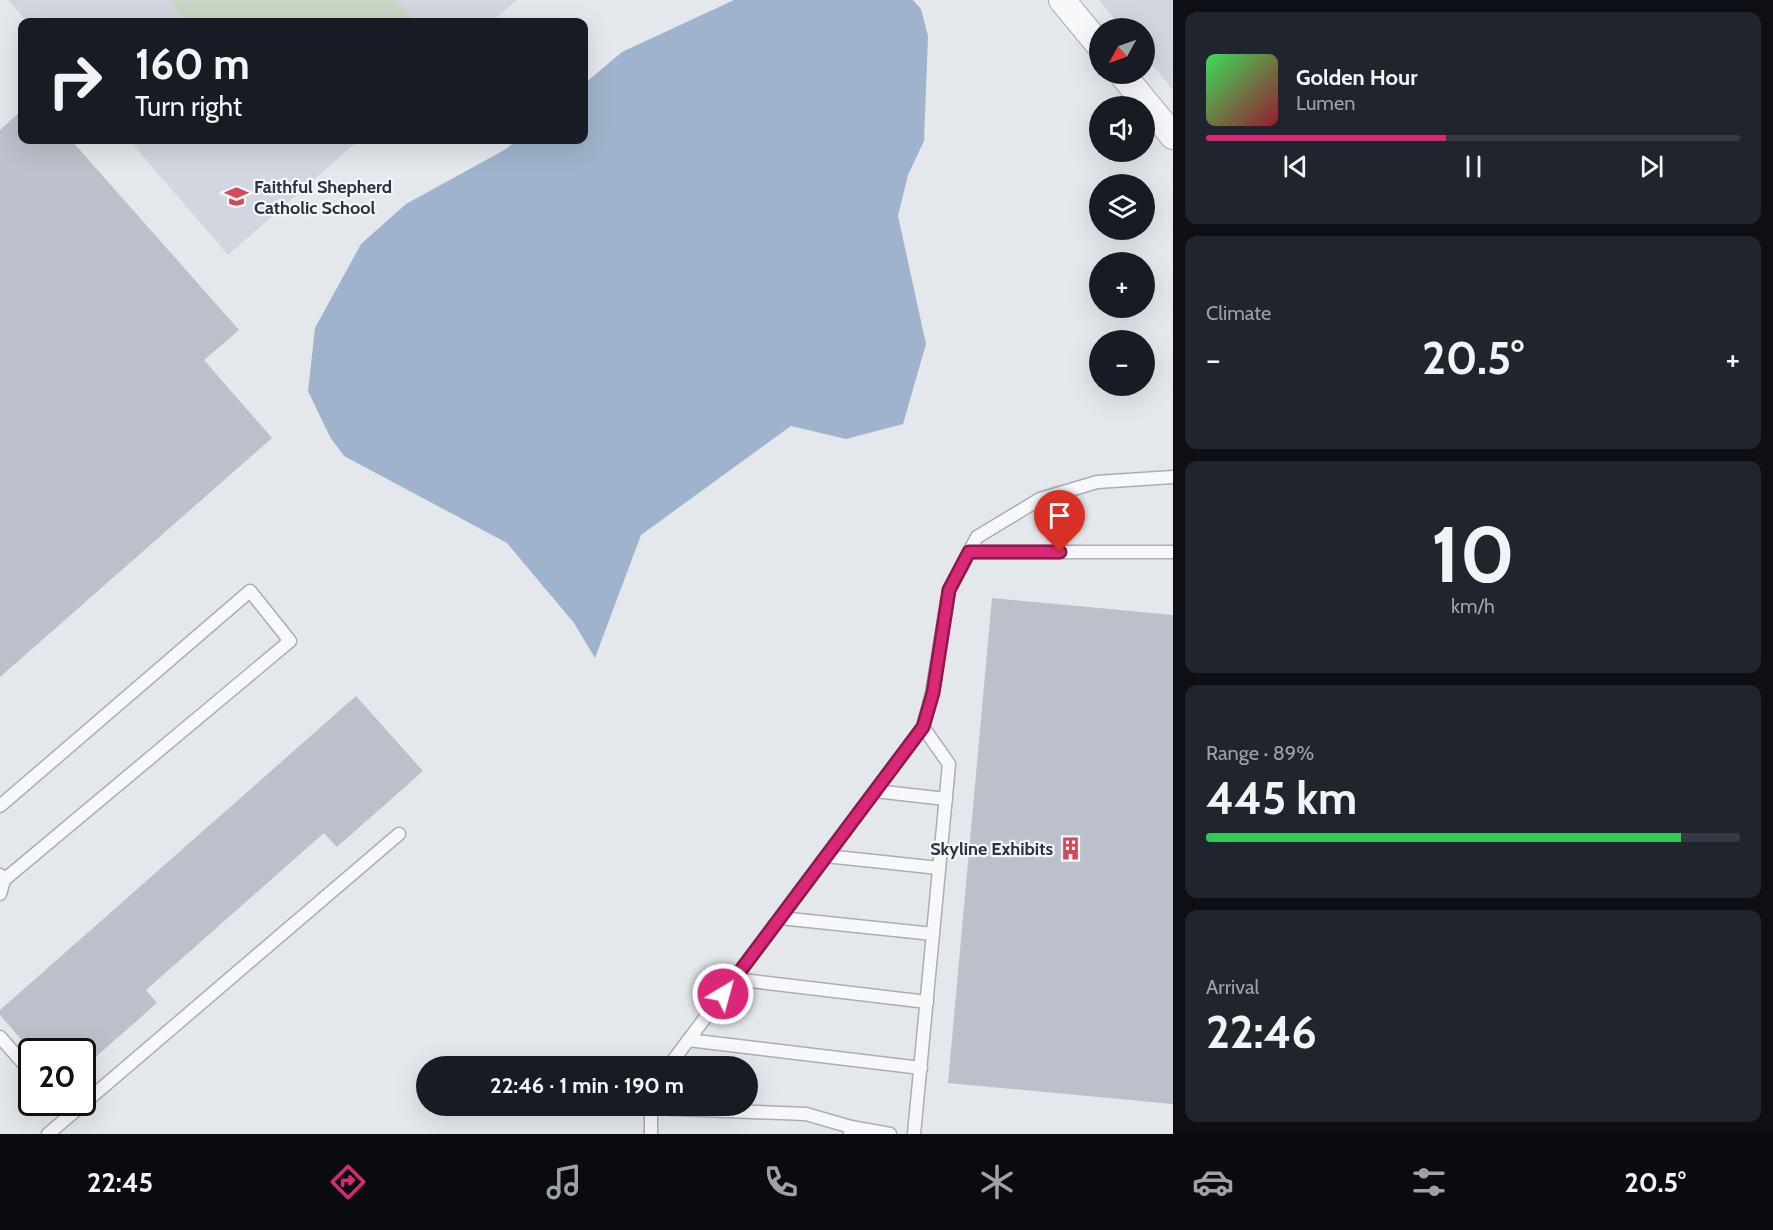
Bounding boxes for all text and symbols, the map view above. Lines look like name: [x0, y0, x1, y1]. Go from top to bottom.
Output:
north arrow: [1089, 18, 1155, 84]
map controls: [1089, 18, 1155, 396]
text: 160 m: [135, 38, 250, 90]
icon: right: [36, 42, 114, 120]
text: Golden Hour: [1296, 64, 1417, 91]
text: Turn right: [135, 90, 242, 123]
text: Lumen: [1296, 91, 1355, 115]
button: sound: [1089, 96, 1155, 162]
icon: previous: [1279, 150, 1312, 183]
icon: pause: [1457, 150, 1490, 183]
icon: next: [1635, 150, 1668, 183]
button: layers: [1089, 174, 1155, 240]
place label: Faithful Shepherd Catholic School: [254, 176, 392, 219]
school or university icon: Faithful Shepherd Catholic School: [223, 184, 249, 210]
button: +: [1089, 252, 1155, 318]
text: Climate: [1206, 301, 1271, 325]
button: −: [1089, 330, 1155, 396]
text: 20.5°: [1422, 331, 1524, 385]
text: −: [1206, 339, 1221, 379]
text: +: [1725, 339, 1740, 379]
pin: [1034, 490, 1085, 552]
icon: arrive: [1043, 499, 1076, 532]
text: 10: [1431, 507, 1515, 602]
text: km/h: [1451, 594, 1495, 618]
text: Range · 89%: [1206, 741, 1314, 765]
text: 445 km: [1206, 771, 1357, 825]
building icon: Skyline Exhibits: [1058, 836, 1084, 862]
place label: Skyline Exhibits: [930, 838, 1053, 860]
position arrow: [691, 962, 755, 1026]
text: Arrival: [1206, 975, 1259, 999]
text: 22:46: [1206, 1005, 1317, 1059]
speed limit sign: 20: [18, 1038, 96, 1116]
text: 22:46 · 1 min · 190 m: [490, 1072, 684, 1099]
icon: directions: [327, 1161, 369, 1203]
icon: music: [543, 1161, 585, 1203]
icon: phone: [760, 1161, 802, 1203]
icon: climate: [976, 1161, 1018, 1203]
icon: car: [1192, 1161, 1234, 1203]
icon: filters: [1408, 1161, 1450, 1203]
text: 22:45: [87, 1166, 153, 1199]
text: 20.5°: [1624, 1166, 1686, 1199]

